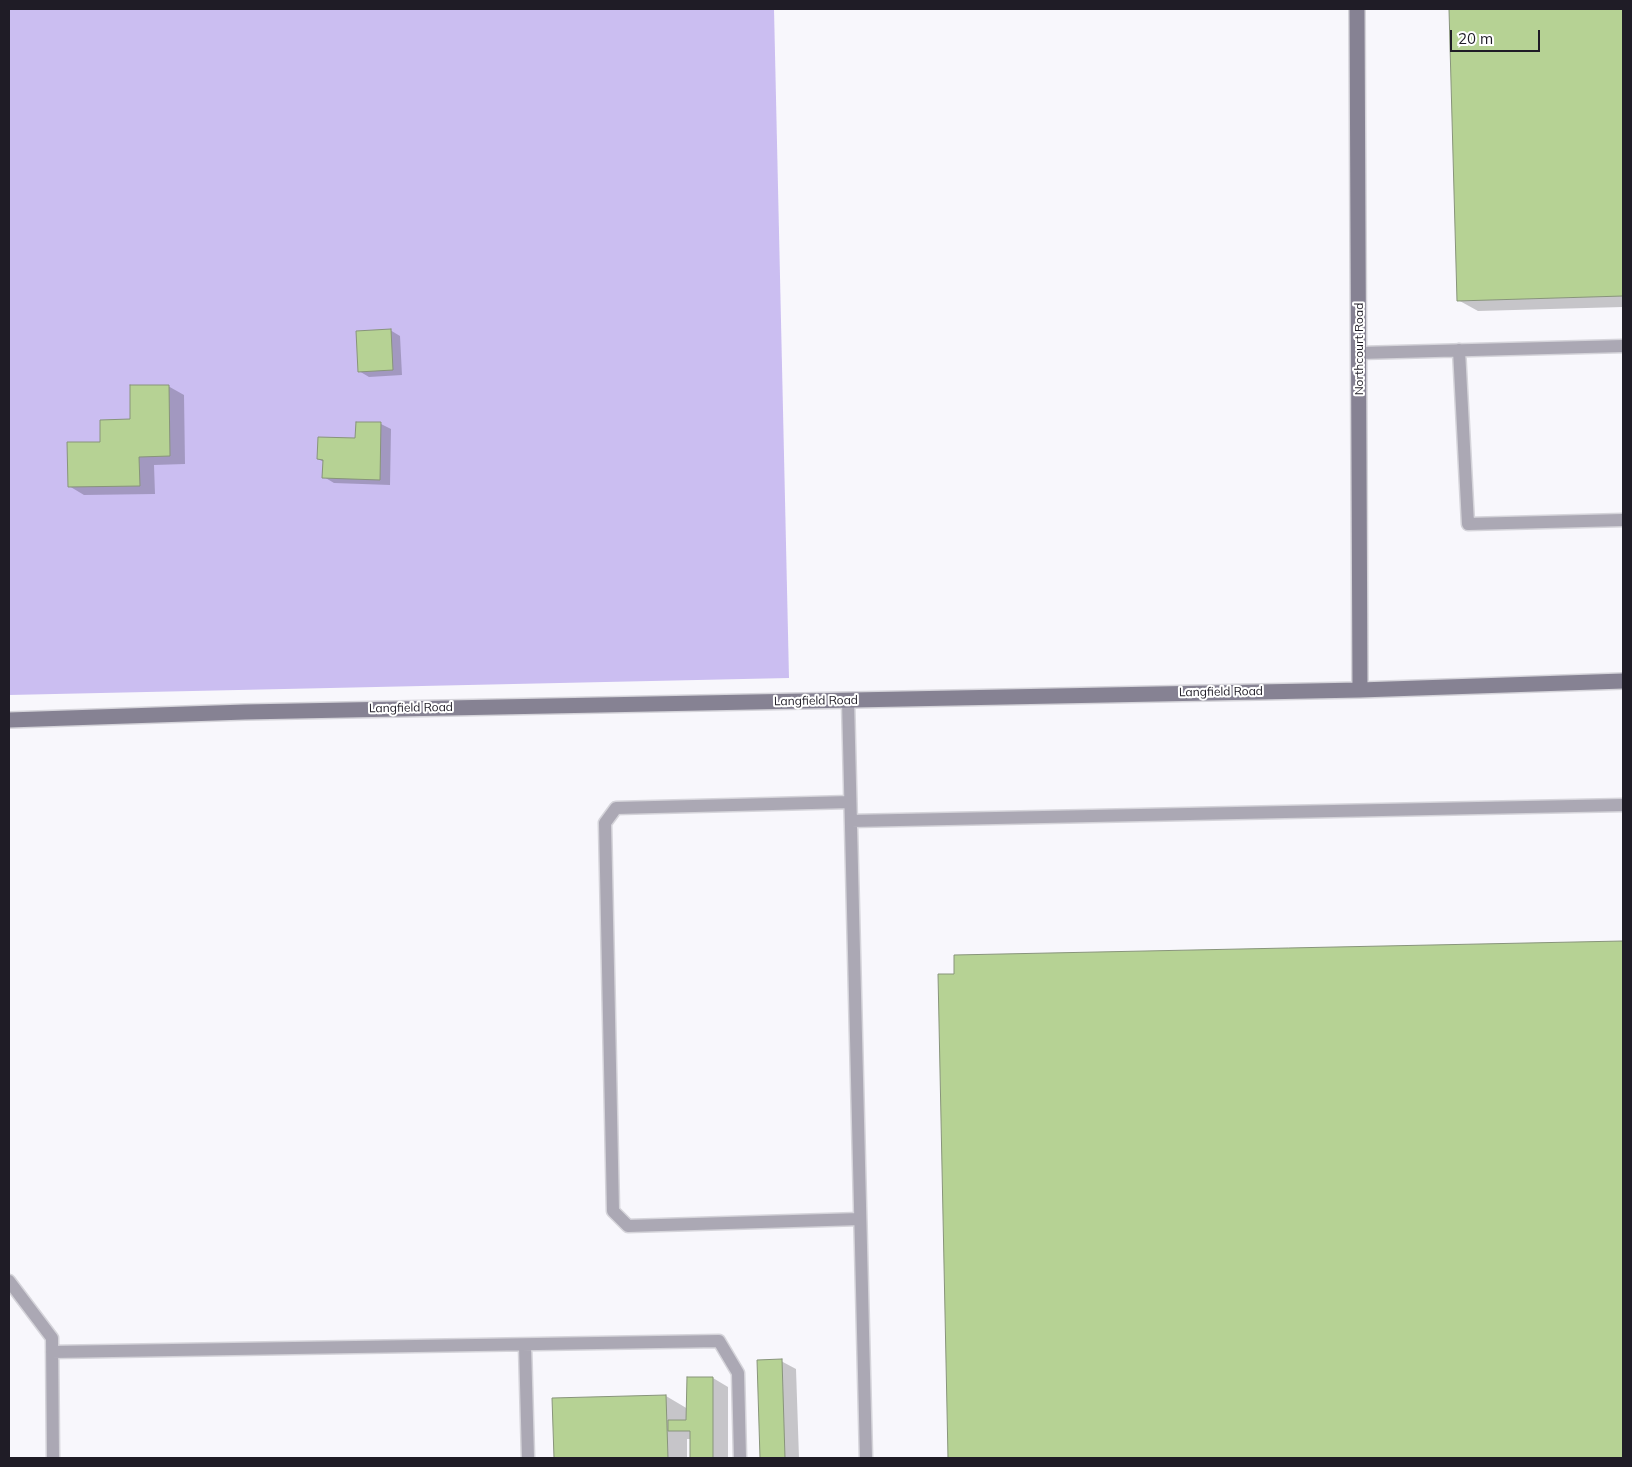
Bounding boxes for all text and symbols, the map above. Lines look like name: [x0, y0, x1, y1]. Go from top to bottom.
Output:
scale bar: [1452, 20, 1542, 52]
text: 20 m: [1458, 29, 1493, 48]
street label: Northcourt Road: [1352, 303, 1366, 395]
street label: Langfield Road: [1179, 684, 1263, 700]
street label: Langfield Road: [774, 693, 858, 709]
street label: Langfield Road: [369, 700, 453, 716]

